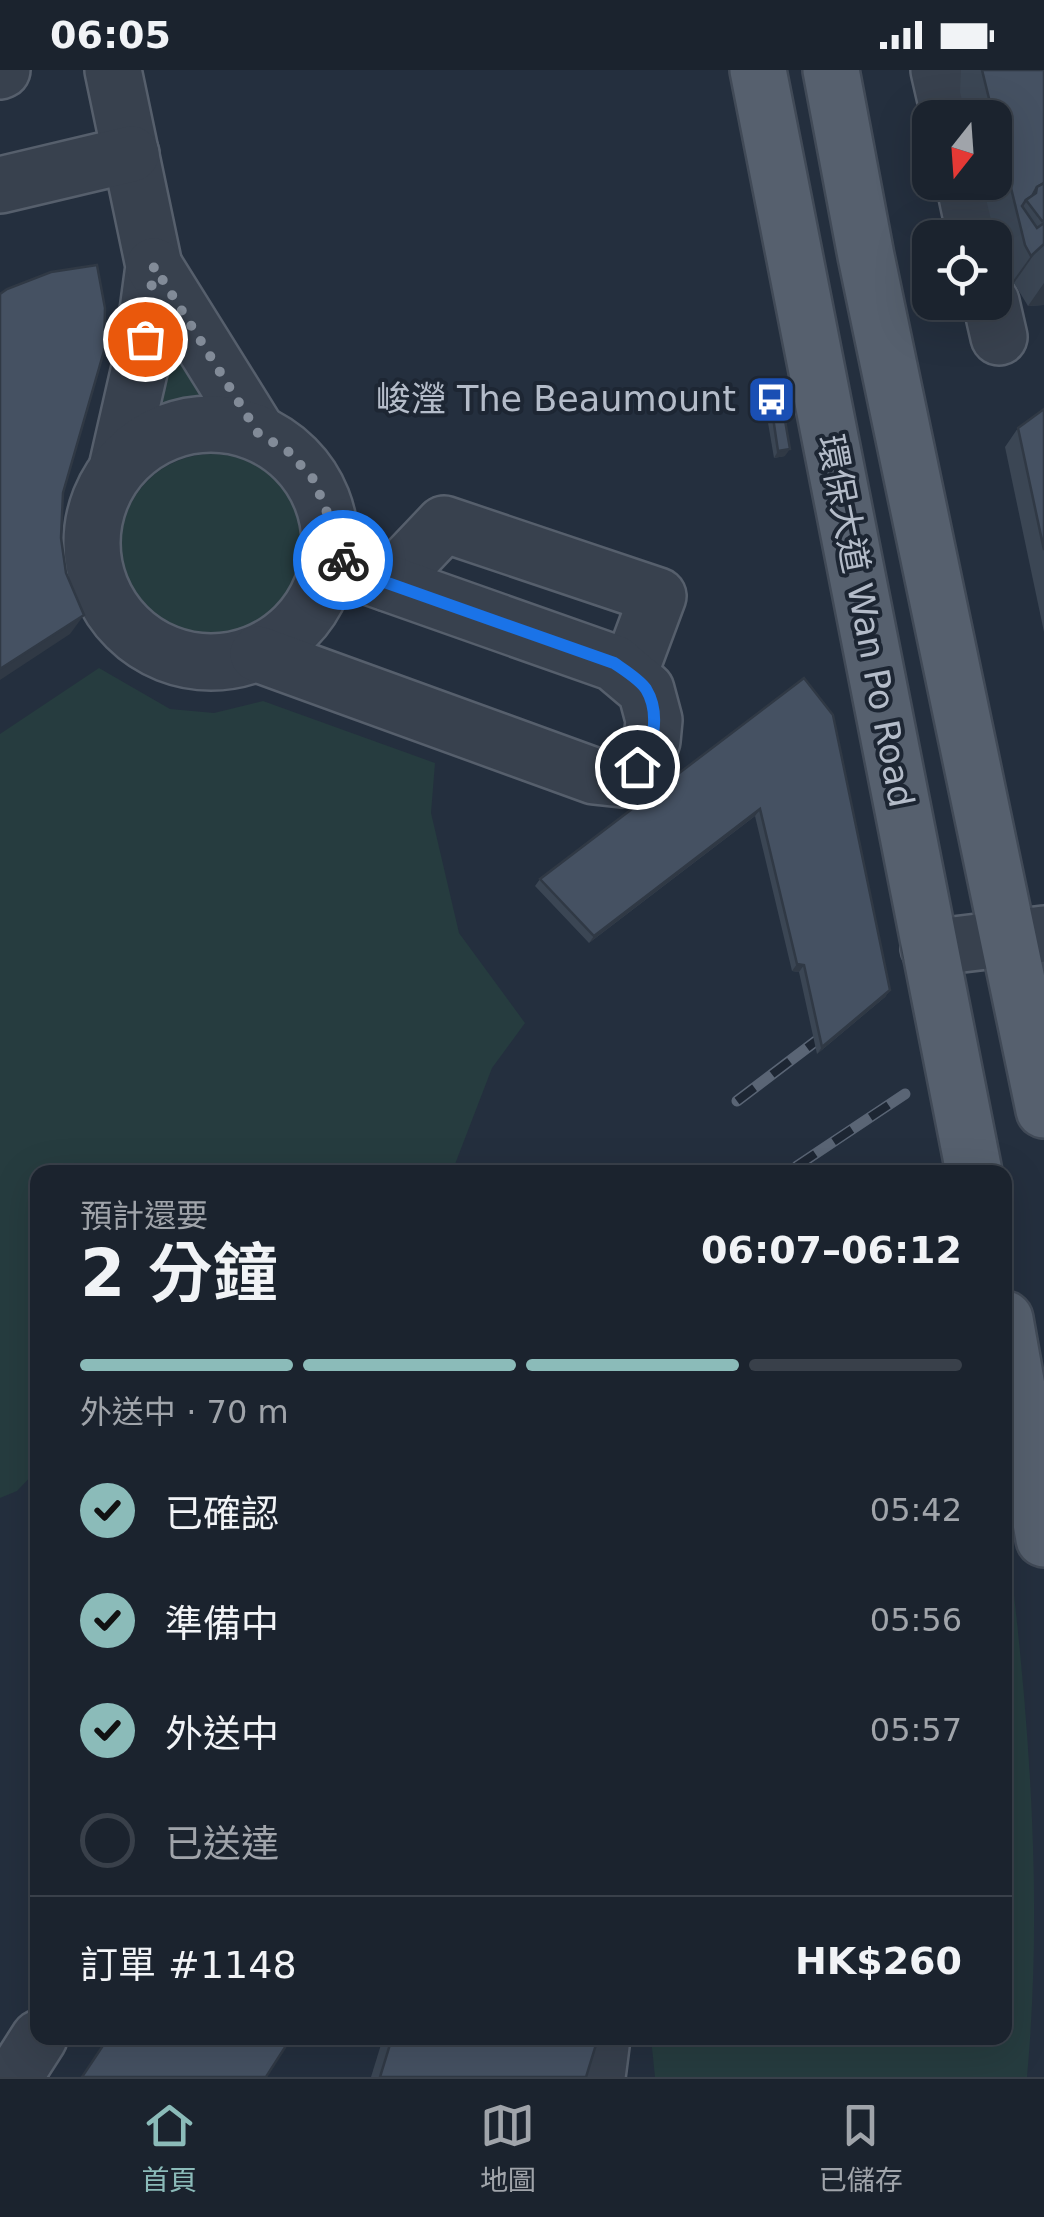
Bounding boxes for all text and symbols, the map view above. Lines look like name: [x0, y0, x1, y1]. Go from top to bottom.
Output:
text: 06:05: [50, 13, 171, 57]
north arrow: [912, 100, 1012, 200]
map controls: [912, 100, 1012, 320]
button: locate: [912, 220, 1012, 320]
pin: [103, 297, 188, 382]
icon: bag: [118, 312, 173, 367]
bus stop icon: 峻瀅 The Beaumount: [745, 373, 797, 425]
place label: 峻瀅 The Beaumount: [376, 379, 736, 419]
street label: 環保大道 Wan Po Road: [810, 431, 922, 811]
courier: [293, 510, 393, 610]
icon: bike: [316, 533, 371, 588]
pin: [595, 725, 680, 810]
icon: home: [610, 740, 665, 795]
text: 預計還要: [80, 1197, 208, 1235]
text: 06:07–06:12: [701, 1228, 962, 1272]
text: 2 分鐘: [80, 1236, 278, 1311]
text: 外送中 · 70 m: [80, 1393, 289, 1431]
icon: check: [80, 1483, 135, 1538]
text: 05:42: [870, 1491, 962, 1529]
text: 已確認: [165, 1492, 279, 1536]
icon: check: [80, 1593, 135, 1648]
text: 05:56: [870, 1601, 962, 1639]
text: 準備中: [165, 1602, 279, 1646]
icon: check: [80, 1703, 135, 1758]
text: 05:57: [870, 1711, 962, 1749]
text: 外送中: [165, 1712, 279, 1756]
text: 已送達: [165, 1822, 279, 1866]
text: HK$260: [795, 1939, 962, 1983]
text: 訂單 #1148: [80, 1943, 297, 1987]
tab: 首頁: [141, 2098, 197, 2198]
tab: 地圖: [480, 2098, 536, 2198]
tab: 已儲存: [819, 2098, 903, 2198]

